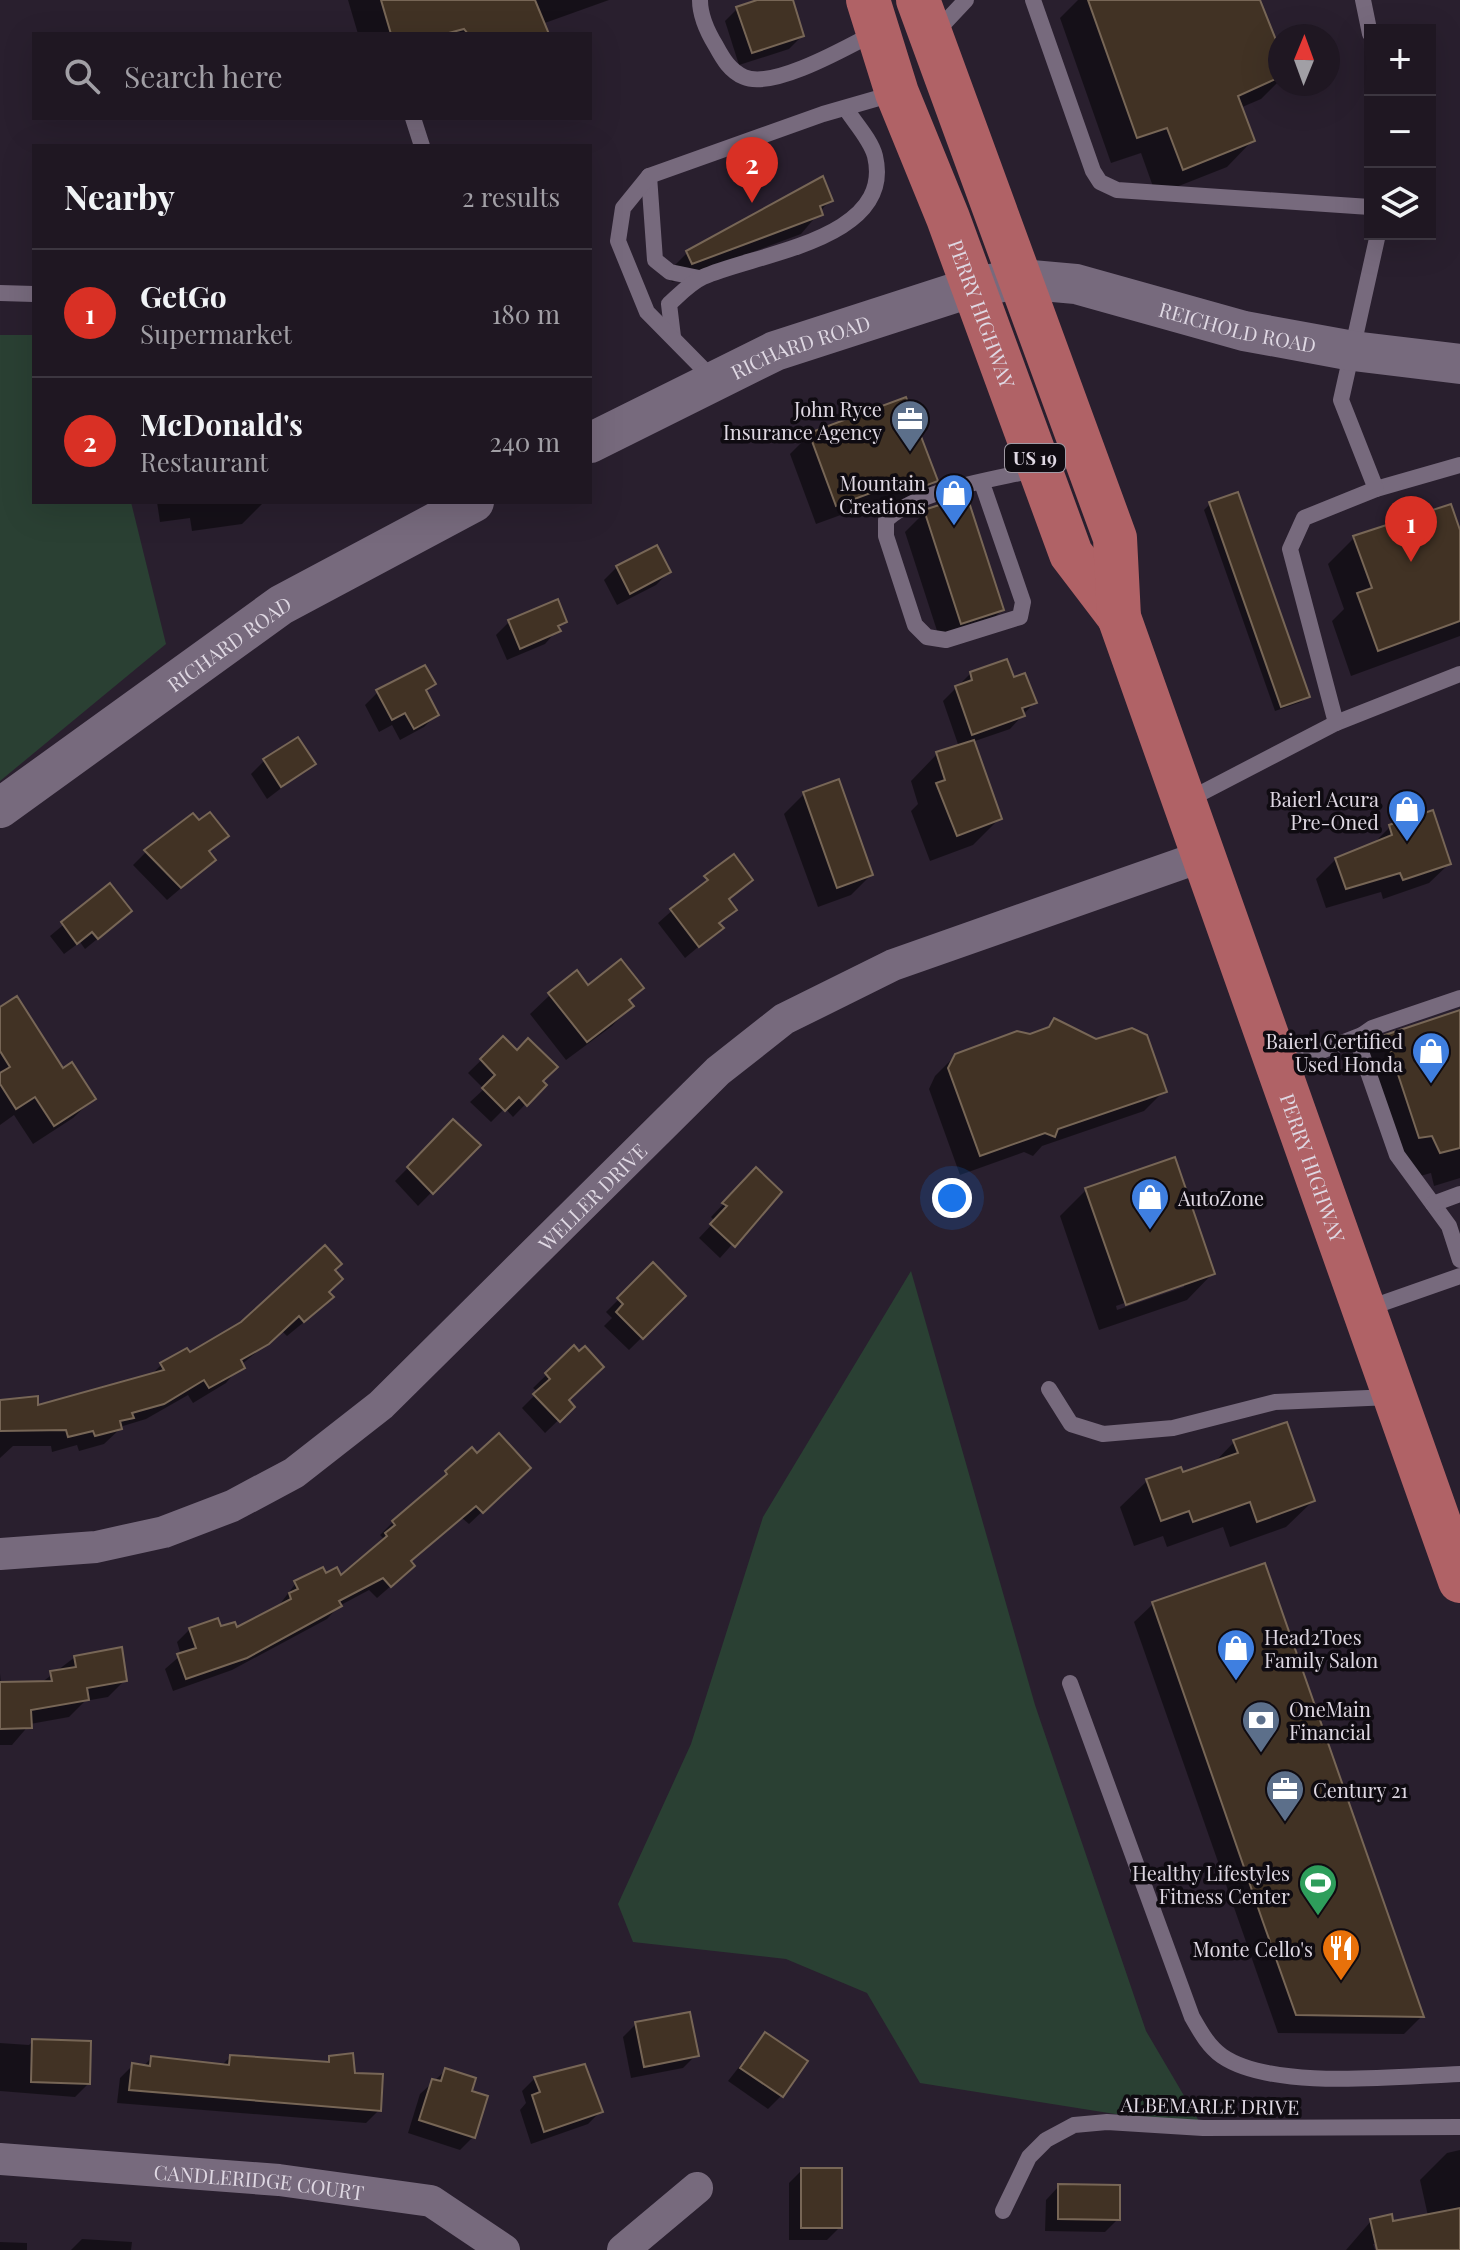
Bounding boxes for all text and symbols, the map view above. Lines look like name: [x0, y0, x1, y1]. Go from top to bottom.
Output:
north arrow: [1268, 24, 1340, 96]
map controls: [1364, 24, 1436, 240]
button: +: [1364, 24, 1436, 96]
search box: [32, 32, 592, 120]
icon: search: [60, 54, 104, 98]
text: Search here: [124, 56, 283, 96]
button: −: [1364, 96, 1436, 168]
pin: 2: [726, 137, 778, 203]
button: layers: [1364, 168, 1436, 240]
text: Nearby: [64, 173, 175, 219]
text: 2 results: [462, 179, 560, 214]
street label: PERRY HIGHWAY: [943, 235, 1023, 392]
text: GetGo: [140, 276, 227, 316]
street label: REICHOLD ROAD: [1156, 294, 1318, 357]
text: 1: [85, 296, 95, 331]
text: 180 m: [492, 296, 560, 331]
street label: RICHARD ROAD: [726, 308, 873, 385]
text: Supermarket: [140, 316, 292, 351]
place label: John Ryce Insurance Agency: [723, 395, 882, 445]
office icon: John Ryce Insurance Agency: [889, 398, 931, 453]
text: McDonald's: [140, 404, 303, 444]
text: 2: [83, 424, 97, 459]
text: 240 m: [490, 424, 560, 459]
text: Restaurant: [140, 444, 268, 479]
road number: US 19: [1005, 444, 1065, 472]
place label: Mountain Creations: [839, 469, 926, 519]
shop icon: Mountain Creations: [933, 472, 975, 527]
pin: 1: [1385, 496, 1437, 562]
street label: RICHARD ROAD: [161, 589, 295, 697]
place label: Baierl Acura Pre-Oned: [1269, 785, 1379, 835]
shop icon: Baierl Acura Pre-Oned: [1386, 788, 1428, 843]
place label: Baierl Certified Used Honda: [1266, 1027, 1403, 1077]
shop icon: Baierl Certified Used Honda: [1410, 1030, 1452, 1085]
street label: PERRY HIGHWAY: [1275, 1089, 1353, 1246]
street label: WELLER DRIVE: [531, 1136, 652, 1257]
shop icon: AutoZone: [1129, 1176, 1171, 1231]
your location: [932, 1178, 972, 1218]
place label: AutoZone: [1177, 1184, 1264, 1211]
place label: Head2Toes Family Salon: [1264, 1623, 1378, 1673]
shop icon: Head2Toes Family Salon: [1215, 1627, 1257, 1682]
place label: OneMain Financial: [1289, 1695, 1372, 1745]
bank icon: OneMain Financial: [1240, 1699, 1282, 1754]
office icon: Century 21: [1264, 1768, 1306, 1823]
place label: Century 21: [1313, 1776, 1408, 1803]
place label: Healthy Lifestyles Fitness Center: [1132, 1859, 1290, 1909]
sports icon: Healthy Lifestyles Fitness Center: [1297, 1862, 1339, 1917]
restaurant icon: Monte Cello's: [1320, 1927, 1362, 1982]
place label: Monte Cello's: [1192, 1935, 1313, 1962]
street label: ALBEMARLE DRIVE: [1119, 2090, 1300, 2120]
street label: CANDLERIDGE COURT: [153, 2157, 366, 2205]

